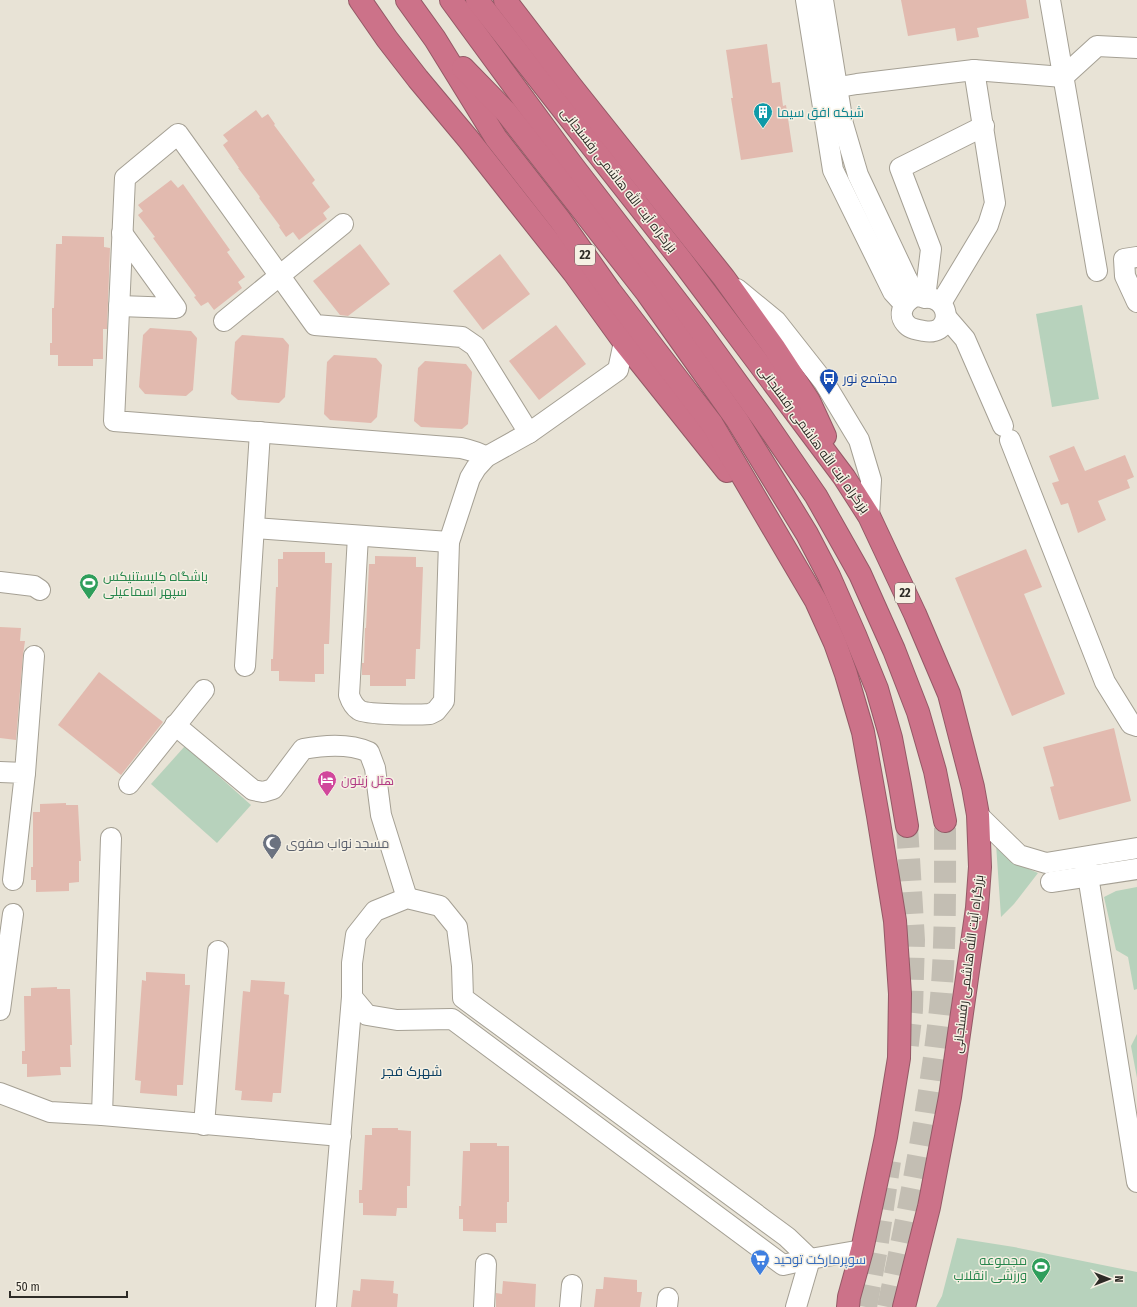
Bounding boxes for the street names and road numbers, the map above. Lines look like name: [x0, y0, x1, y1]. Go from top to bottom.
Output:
street label: بزرگراه آیت الله هاشمی رفسنجانی: [558, 104, 681, 255]
road number: 22: [575, 245, 595, 265]
street label: بزرگراه آیت الله هاشمی رفسنجانی: [755, 361, 874, 516]
road number: 22: [895, 583, 915, 603]
street label: بزرگراه آیت الله هاشمی رفسنجانی: [949, 874, 986, 1054]

